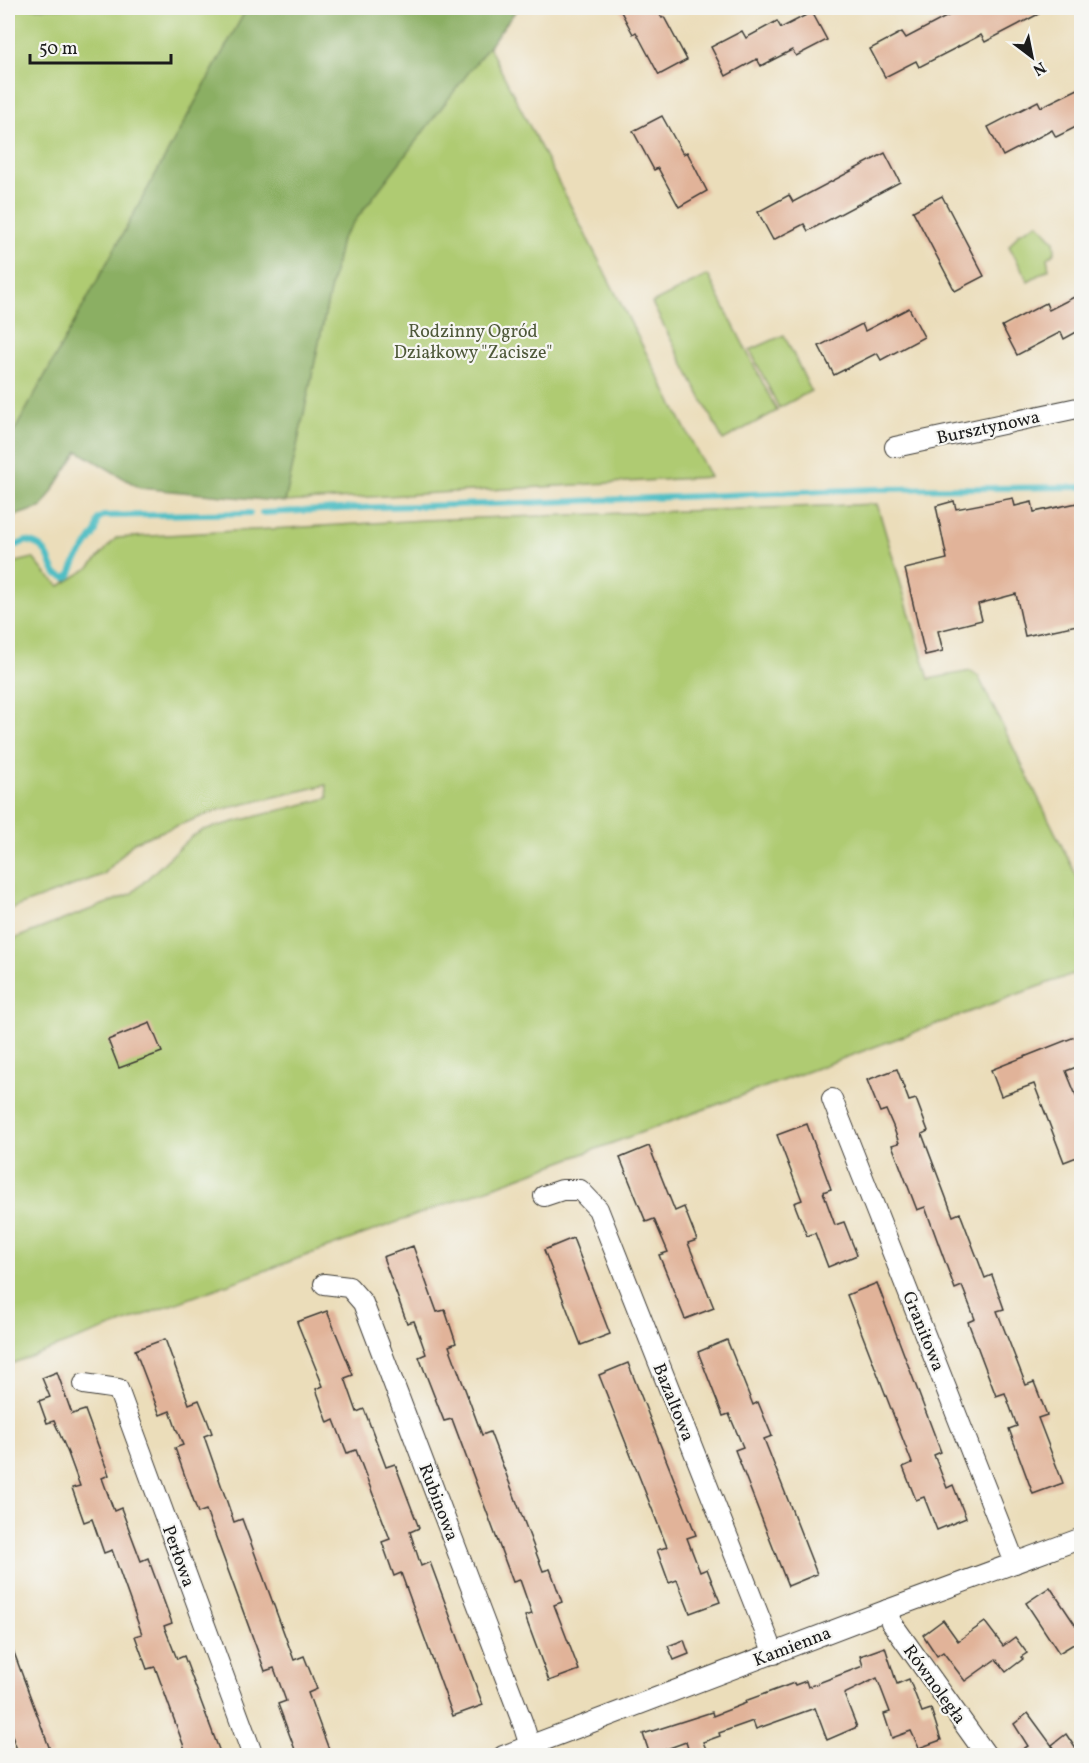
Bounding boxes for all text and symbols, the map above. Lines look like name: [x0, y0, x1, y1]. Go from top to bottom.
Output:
scale bar: [30, 27, 171, 65]
north arrow: [1002, 27, 1062, 87]
text: 50 m: [39, 37, 78, 62]
text: N: [1028, 56, 1050, 81]
park label: Rodzinny Ogród Działkowy "Zacisze": [394, 320, 552, 366]
street label: Bursztynowa: [934, 405, 1042, 452]
street label: Granitowa: [895, 1288, 950, 1375]
street label: Bazaltowa: [646, 1360, 700, 1445]
street label: Rubinowa: [411, 1460, 464, 1545]
street label: Perłowa: [155, 1522, 200, 1591]
street label: Kamienna: [750, 1621, 835, 1674]
street label: Równoległa: [896, 1640, 971, 1730]

